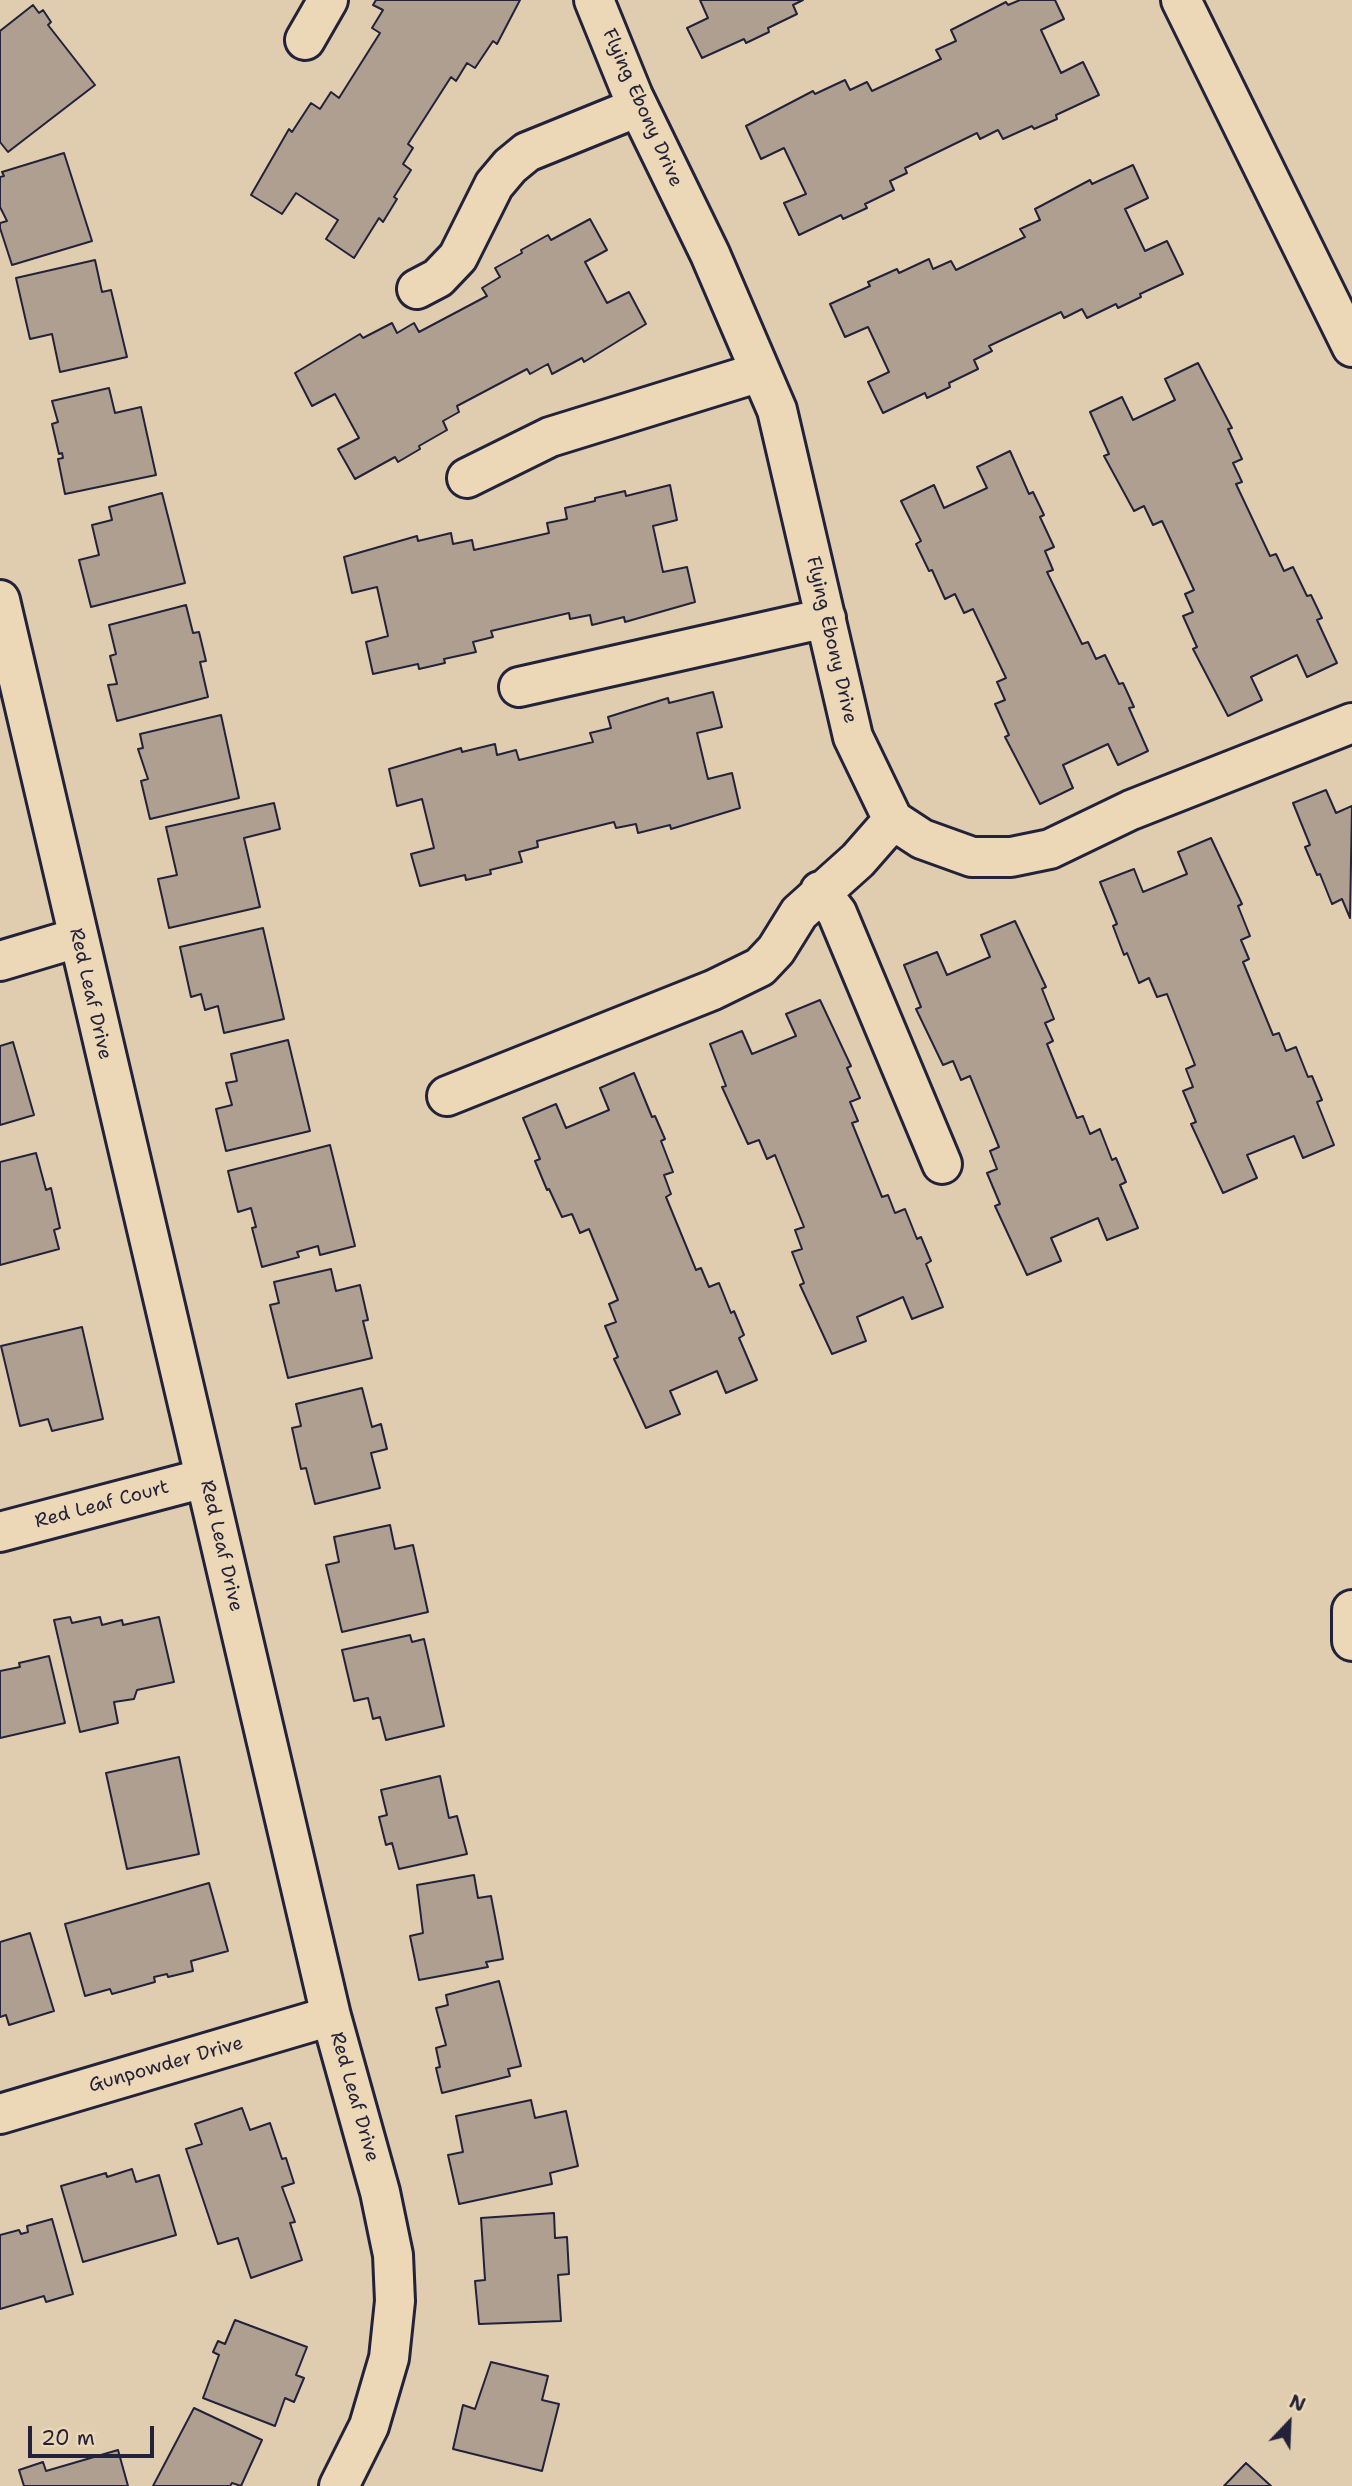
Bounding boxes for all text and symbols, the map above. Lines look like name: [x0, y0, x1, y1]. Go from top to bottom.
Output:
street label: Flying Ebony Drive: [597, 25, 687, 191]
street label: Flying Ebony Drive: [801, 554, 861, 726]
street label: Red Leaf Drive: [64, 926, 116, 1062]
street label: Red Leaf Court: [33, 1476, 171, 1534]
street label: Red Leaf Drive: [195, 1478, 247, 1614]
street label: Red Leaf Drive: [325, 2029, 383, 2165]
street label: Gunpowder Drive: [86, 2032, 246, 2098]
north arrow: [1254, 2388, 1324, 2458]
text: N: [1286, 2389, 1309, 2418]
scale bar: [32, 2412, 158, 2456]
text: 20 m: [41, 2424, 95, 2452]

